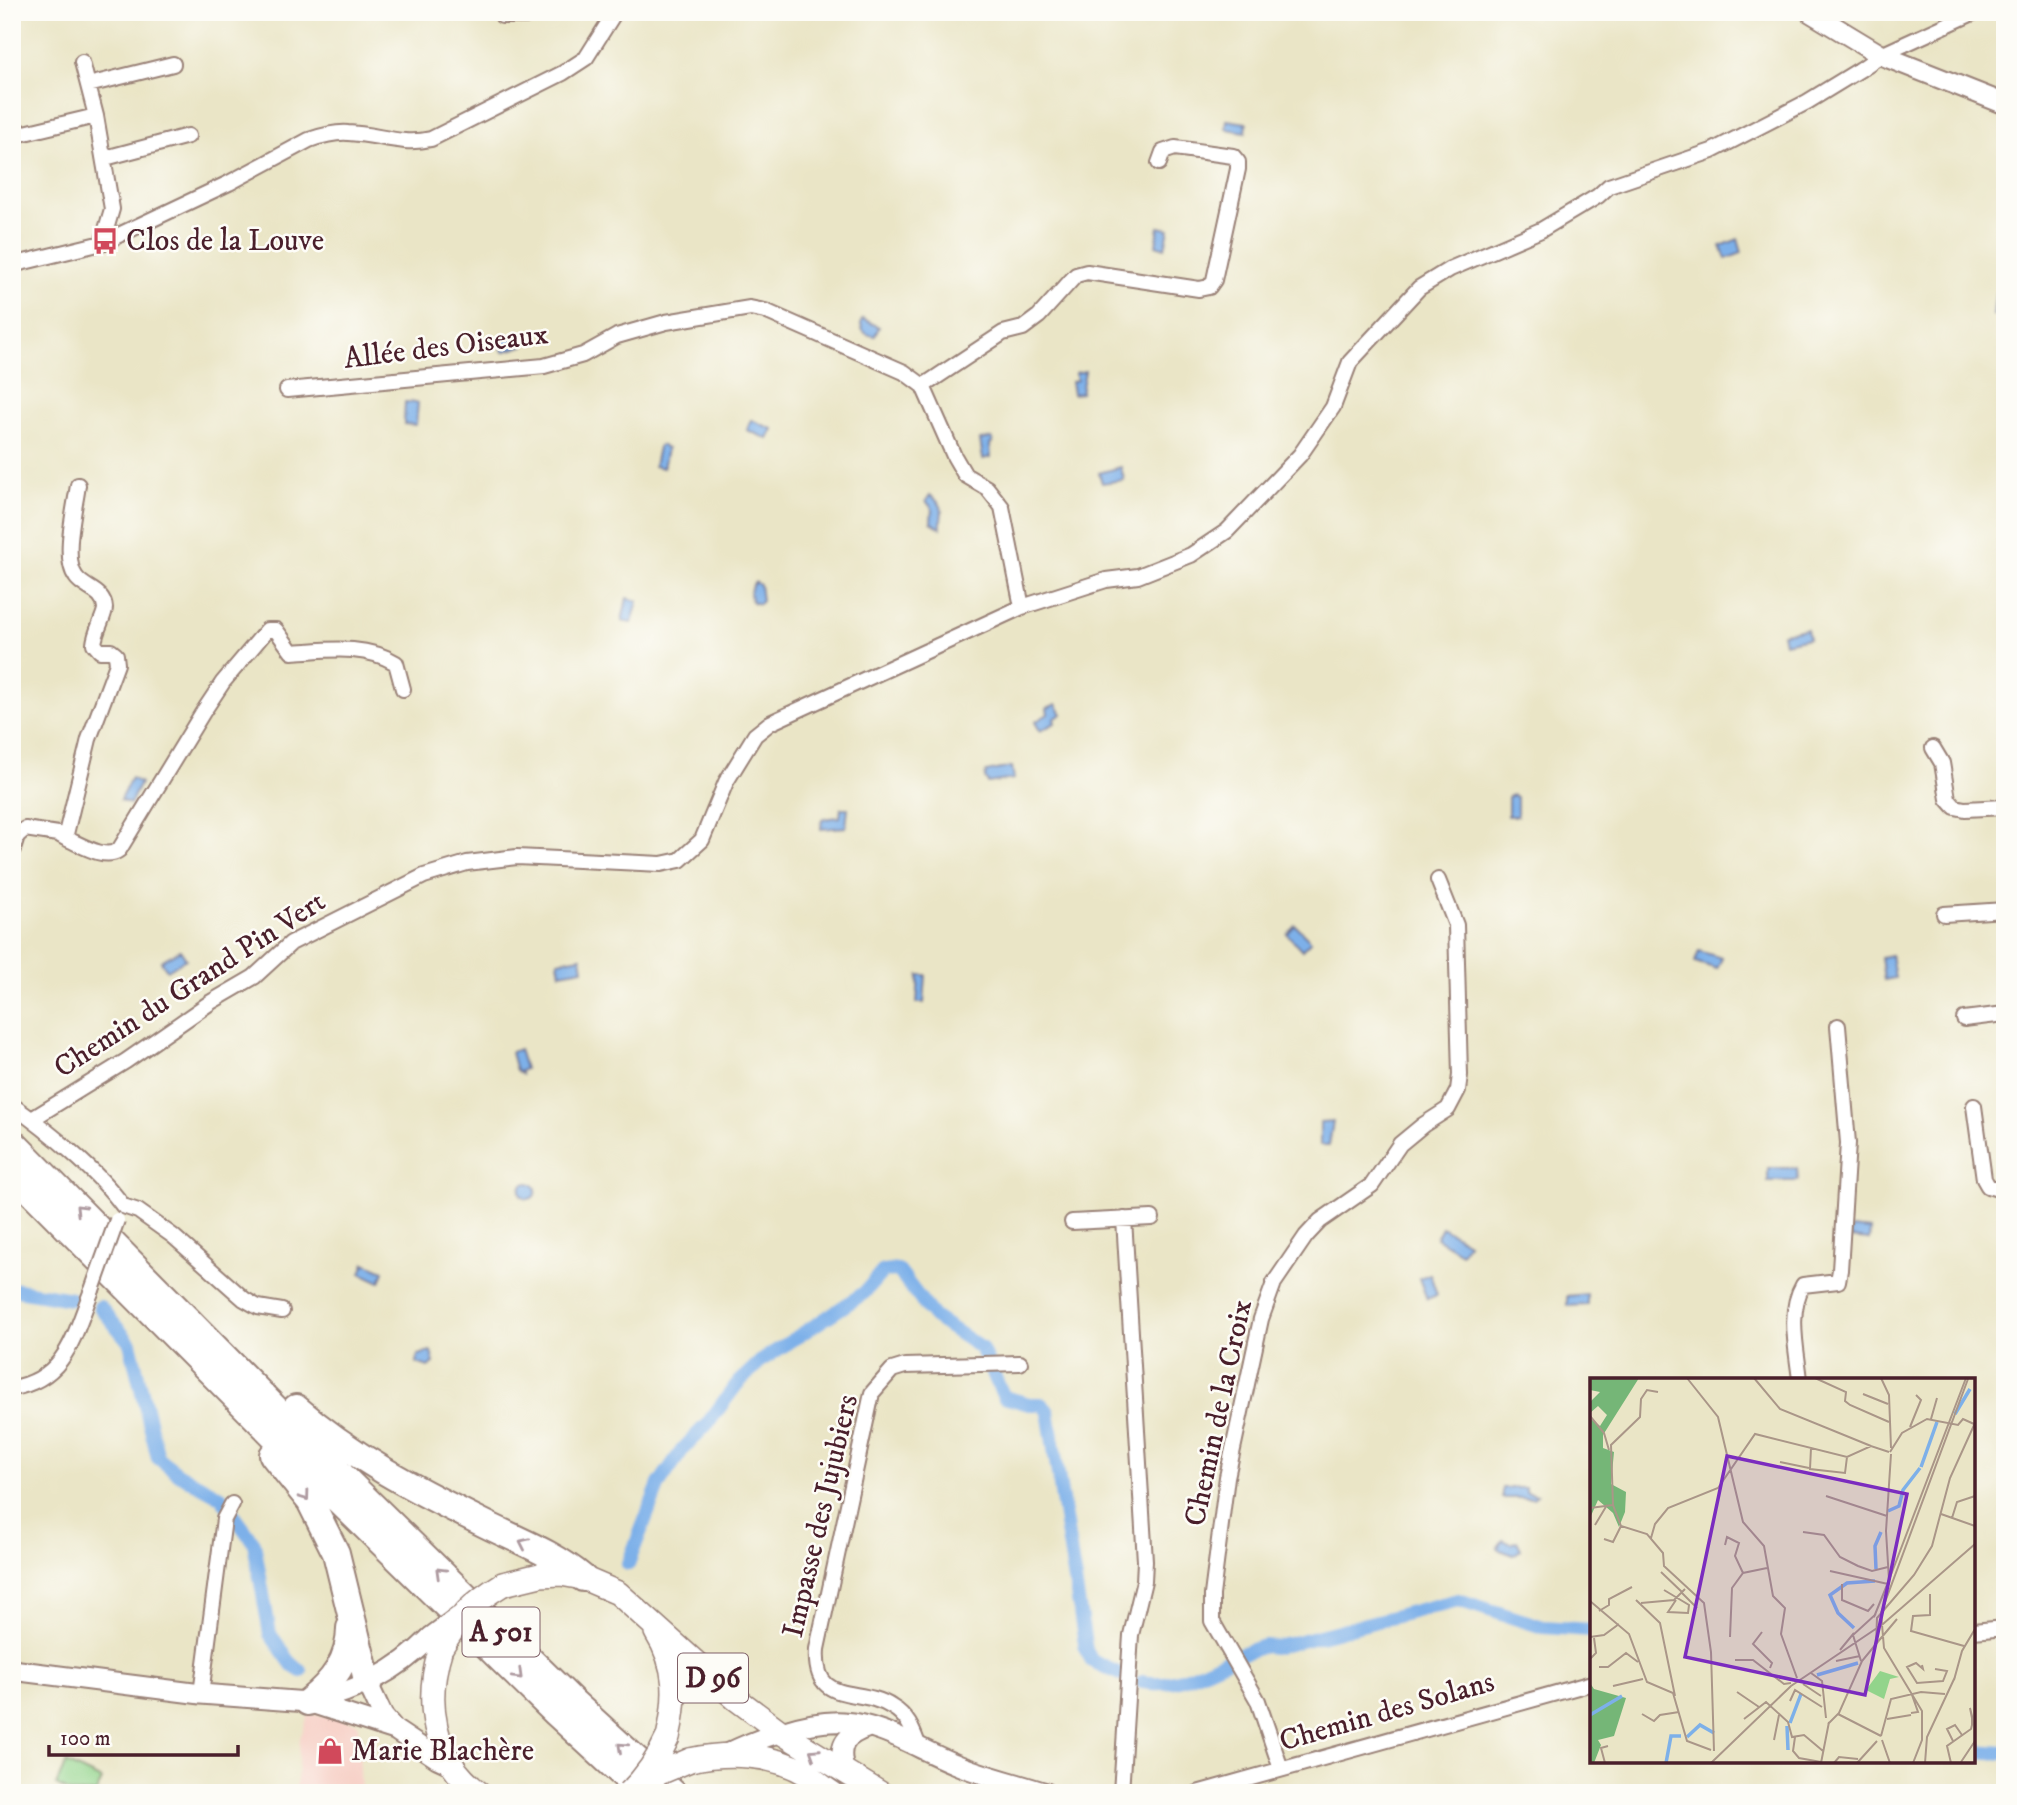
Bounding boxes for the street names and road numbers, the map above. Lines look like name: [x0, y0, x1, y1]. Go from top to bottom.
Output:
street label: Allée des Oiseaux: [342, 316, 551, 378]
street label: Chemin du Grand Pin Vert: [47, 883, 333, 1087]
street label: Chemin de la Croix: [1177, 1296, 1261, 1530]
street label: Impasse des Jujubiers: [775, 1391, 867, 1641]
road number: A 501: [462, 1608, 540, 1656]
road number: D 96: [678, 1654, 748, 1702]
street label: Chemin des Solans: [1275, 1664, 1499, 1760]

